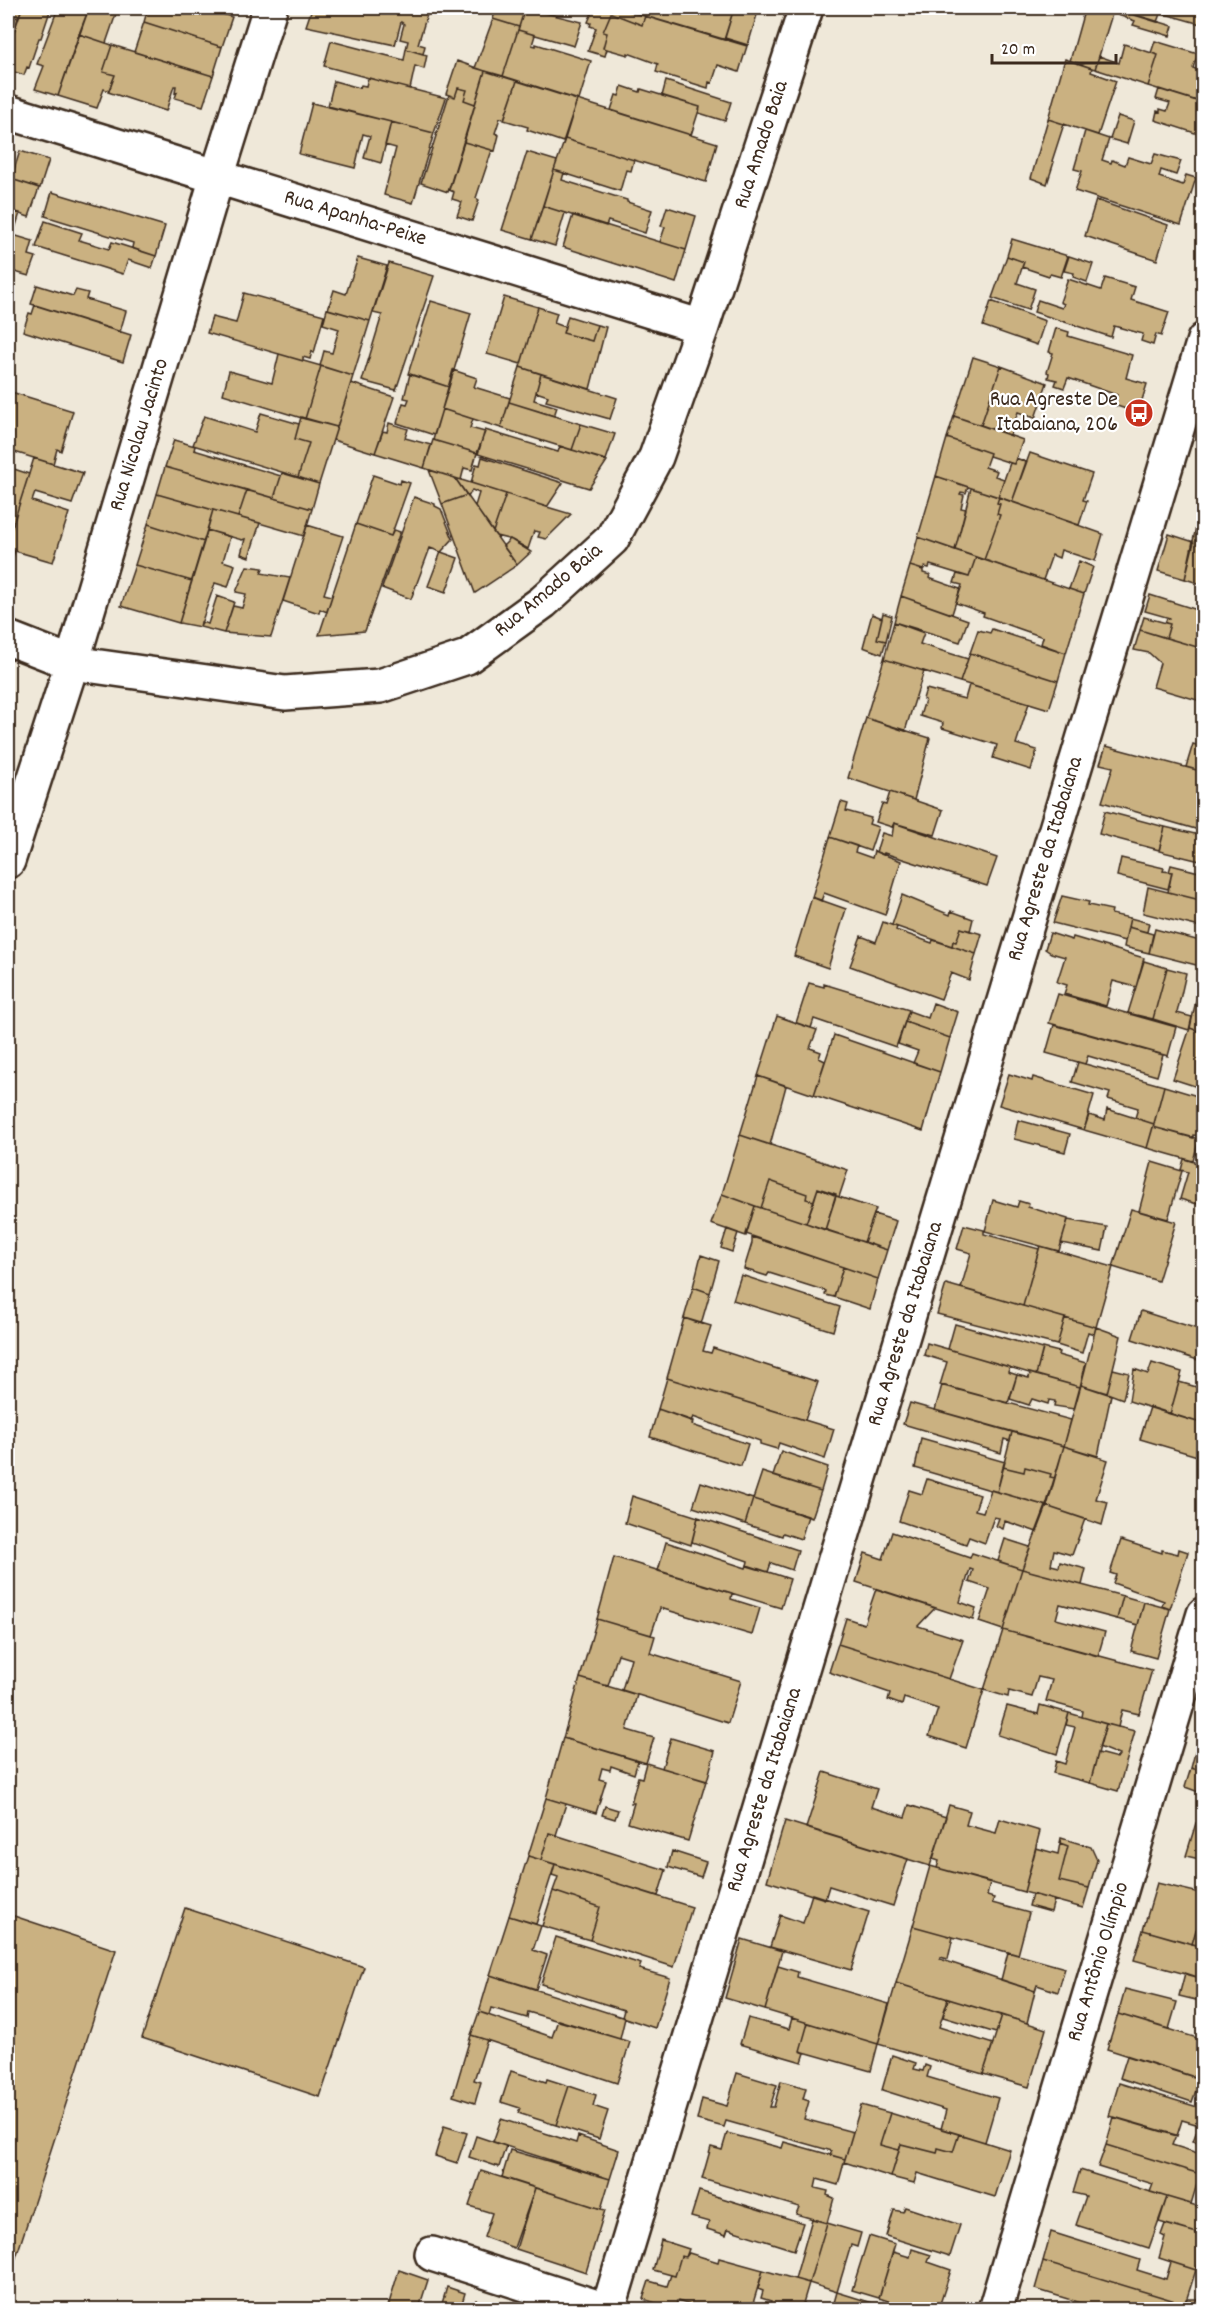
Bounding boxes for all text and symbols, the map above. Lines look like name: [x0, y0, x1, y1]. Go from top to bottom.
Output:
scale bar: [992, 27, 1116, 65]
text: 20 m: [1001, 38, 1035, 63]
street label: Rua Amado Baia: [727, 76, 798, 213]
street label: Rua Apanha-Peixe: [280, 183, 430, 255]
street label: Rua Nicolau Jacinto: [102, 355, 178, 515]
place label: Rua Agreste De Itabaiana, 206: [990, 385, 1118, 441]
bus stop icon: Rua Agreste De Itabaiana, 206: [1123, 397, 1155, 429]
street label: Rua Amado Baia: [488, 536, 611, 646]
street label: Rua Agreste da Itabaiana: [1000, 752, 1092, 965]
street label: Rua Agreste da Itabaiana: [860, 1217, 952, 1430]
street label: Rua Agreste da Itabaiana: [719, 1683, 811, 1896]
street label: Rua Antônio Olímpio: [1060, 1878, 1138, 2046]

